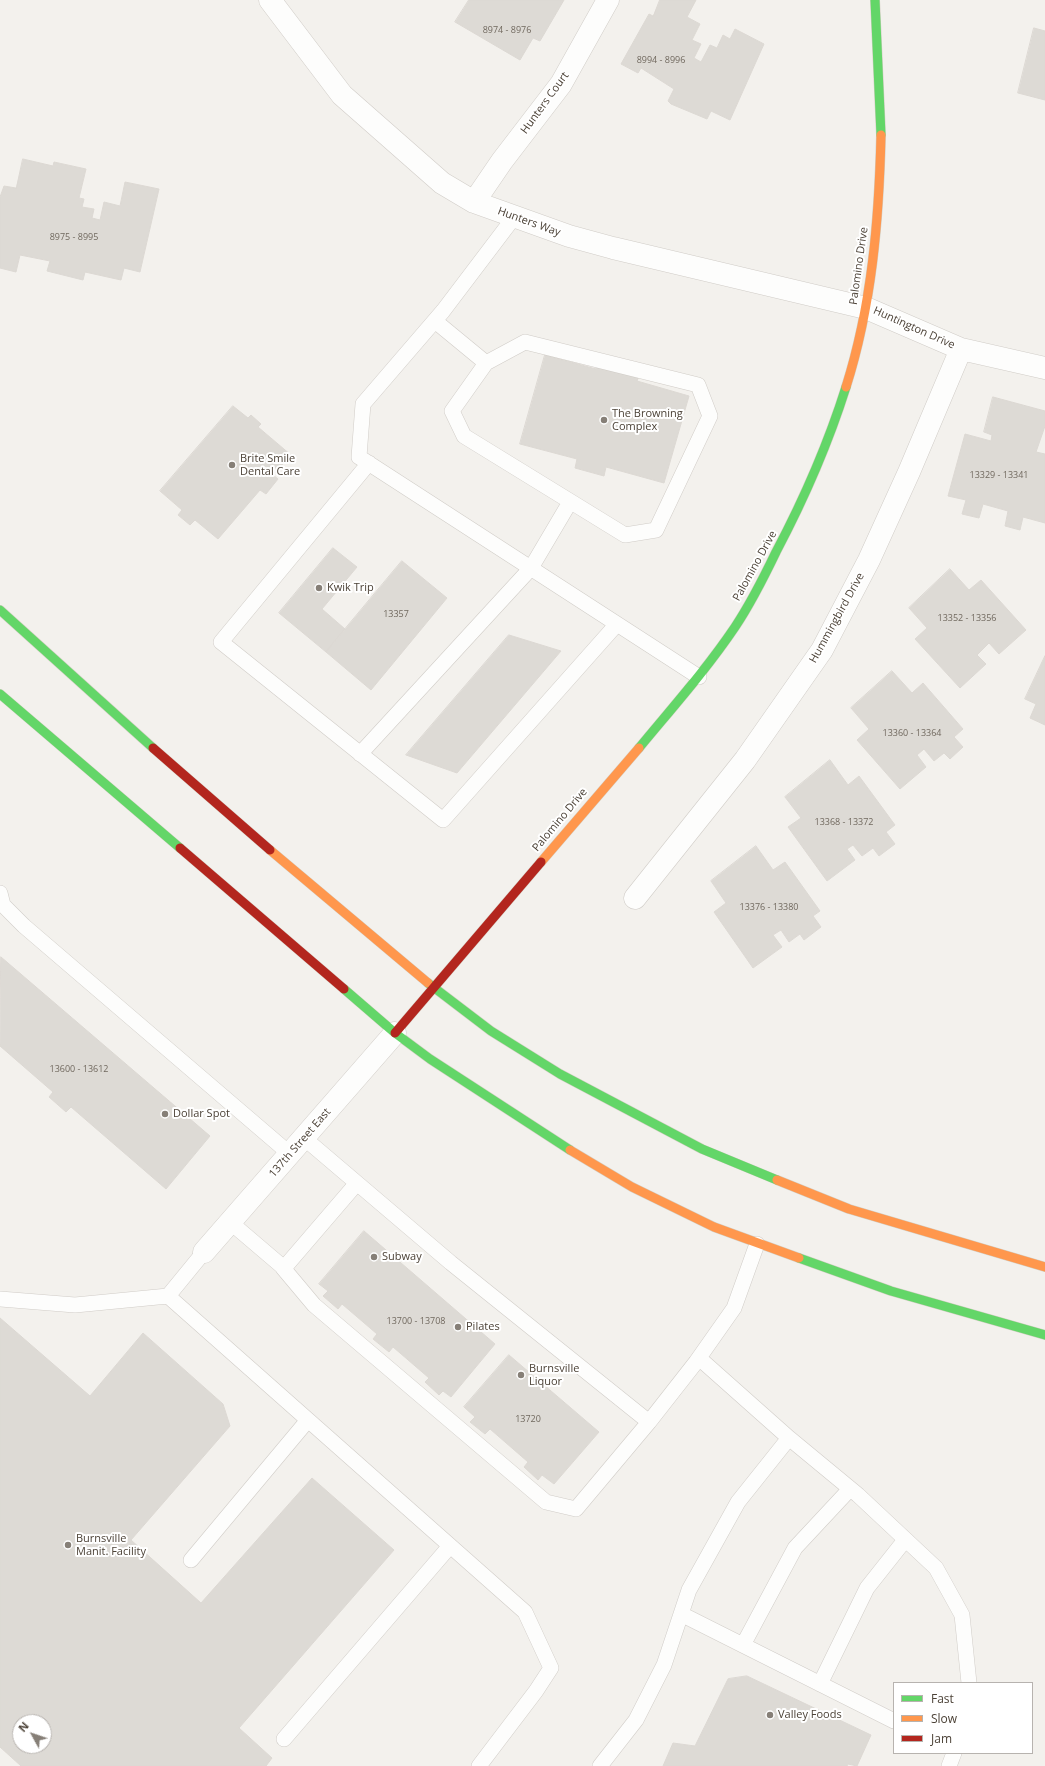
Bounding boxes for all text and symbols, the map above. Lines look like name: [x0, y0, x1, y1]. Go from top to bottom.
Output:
house number: 8974 - 8976: [483, 25, 531, 35]
house number: 8994 - 8996: [637, 55, 685, 65]
street label: Hunters Court: [518, 70, 572, 136]
street label: Hunters Way: [496, 204, 562, 240]
street label: Palomino Drive: [847, 226, 871, 306]
house number: 8975 - 8995: [50, 232, 98, 242]
street label: Huntington Drive: [871, 304, 957, 352]
place label: The Browning Complex: [612, 407, 683, 433]
marker: The Browning Complex: [599, 415, 609, 425]
place label: Brite Smile Dental Care: [240, 452, 300, 478]
marker: Brite Smile Dental Care: [227, 460, 237, 470]
house number: 13329 - 13341: [969, 470, 1029, 480]
street label: Palomino Drive: [730, 529, 780, 603]
street label: Hummingbird Drive: [807, 571, 867, 665]
place label: Kwik Trip: [327, 581, 374, 595]
marker: Kwik Trip: [314, 583, 324, 593]
house number: 13357: [383, 609, 409, 619]
house number: 13352 - 13356: [937, 613, 997, 623]
house number: 13360 - 13364: [882, 728, 942, 738]
street label: Palomino Drive: [530, 786, 590, 854]
house number: 13368 - 13372: [814, 817, 874, 827]
house number: 13376 - 13380: [739, 902, 799, 912]
house number: 13600 - 13612: [49, 1064, 109, 1074]
street label: 137th Street East: [266, 1106, 334, 1180]
place label: Dollar Spot: [173, 1107, 230, 1121]
marker: Dollar Spot: [160, 1109, 170, 1119]
place label: Subway: [382, 1250, 422, 1264]
marker: Subway: [369, 1252, 379, 1262]
house number: 13700 - 13708: [386, 1316, 446, 1326]
place label: Pilates: [466, 1320, 500, 1334]
marker: Pilates: [453, 1322, 463, 1332]
place label: Burnsville Liquor: [529, 1362, 579, 1388]
marker: Burnsville Liquor: [516, 1370, 526, 1380]
house number: 13720: [515, 1414, 541, 1424]
place label: Burnsville Manit. Facility: [76, 1532, 146, 1558]
marker: Burnsville Manit. Facility: [63, 1540, 73, 1550]
legend: [893, 1682, 1033, 1754]
text: Fast: [931, 1690, 954, 1707]
place label: Valley Foods: [778, 1708, 842, 1722]
marker: Valley Foods: [765, 1710, 775, 1720]
text: Slow: [931, 1710, 957, 1727]
north arrow: [12, 1714, 52, 1754]
text: N: [15, 1718, 32, 1735]
text: Jam: [931, 1730, 952, 1747]

